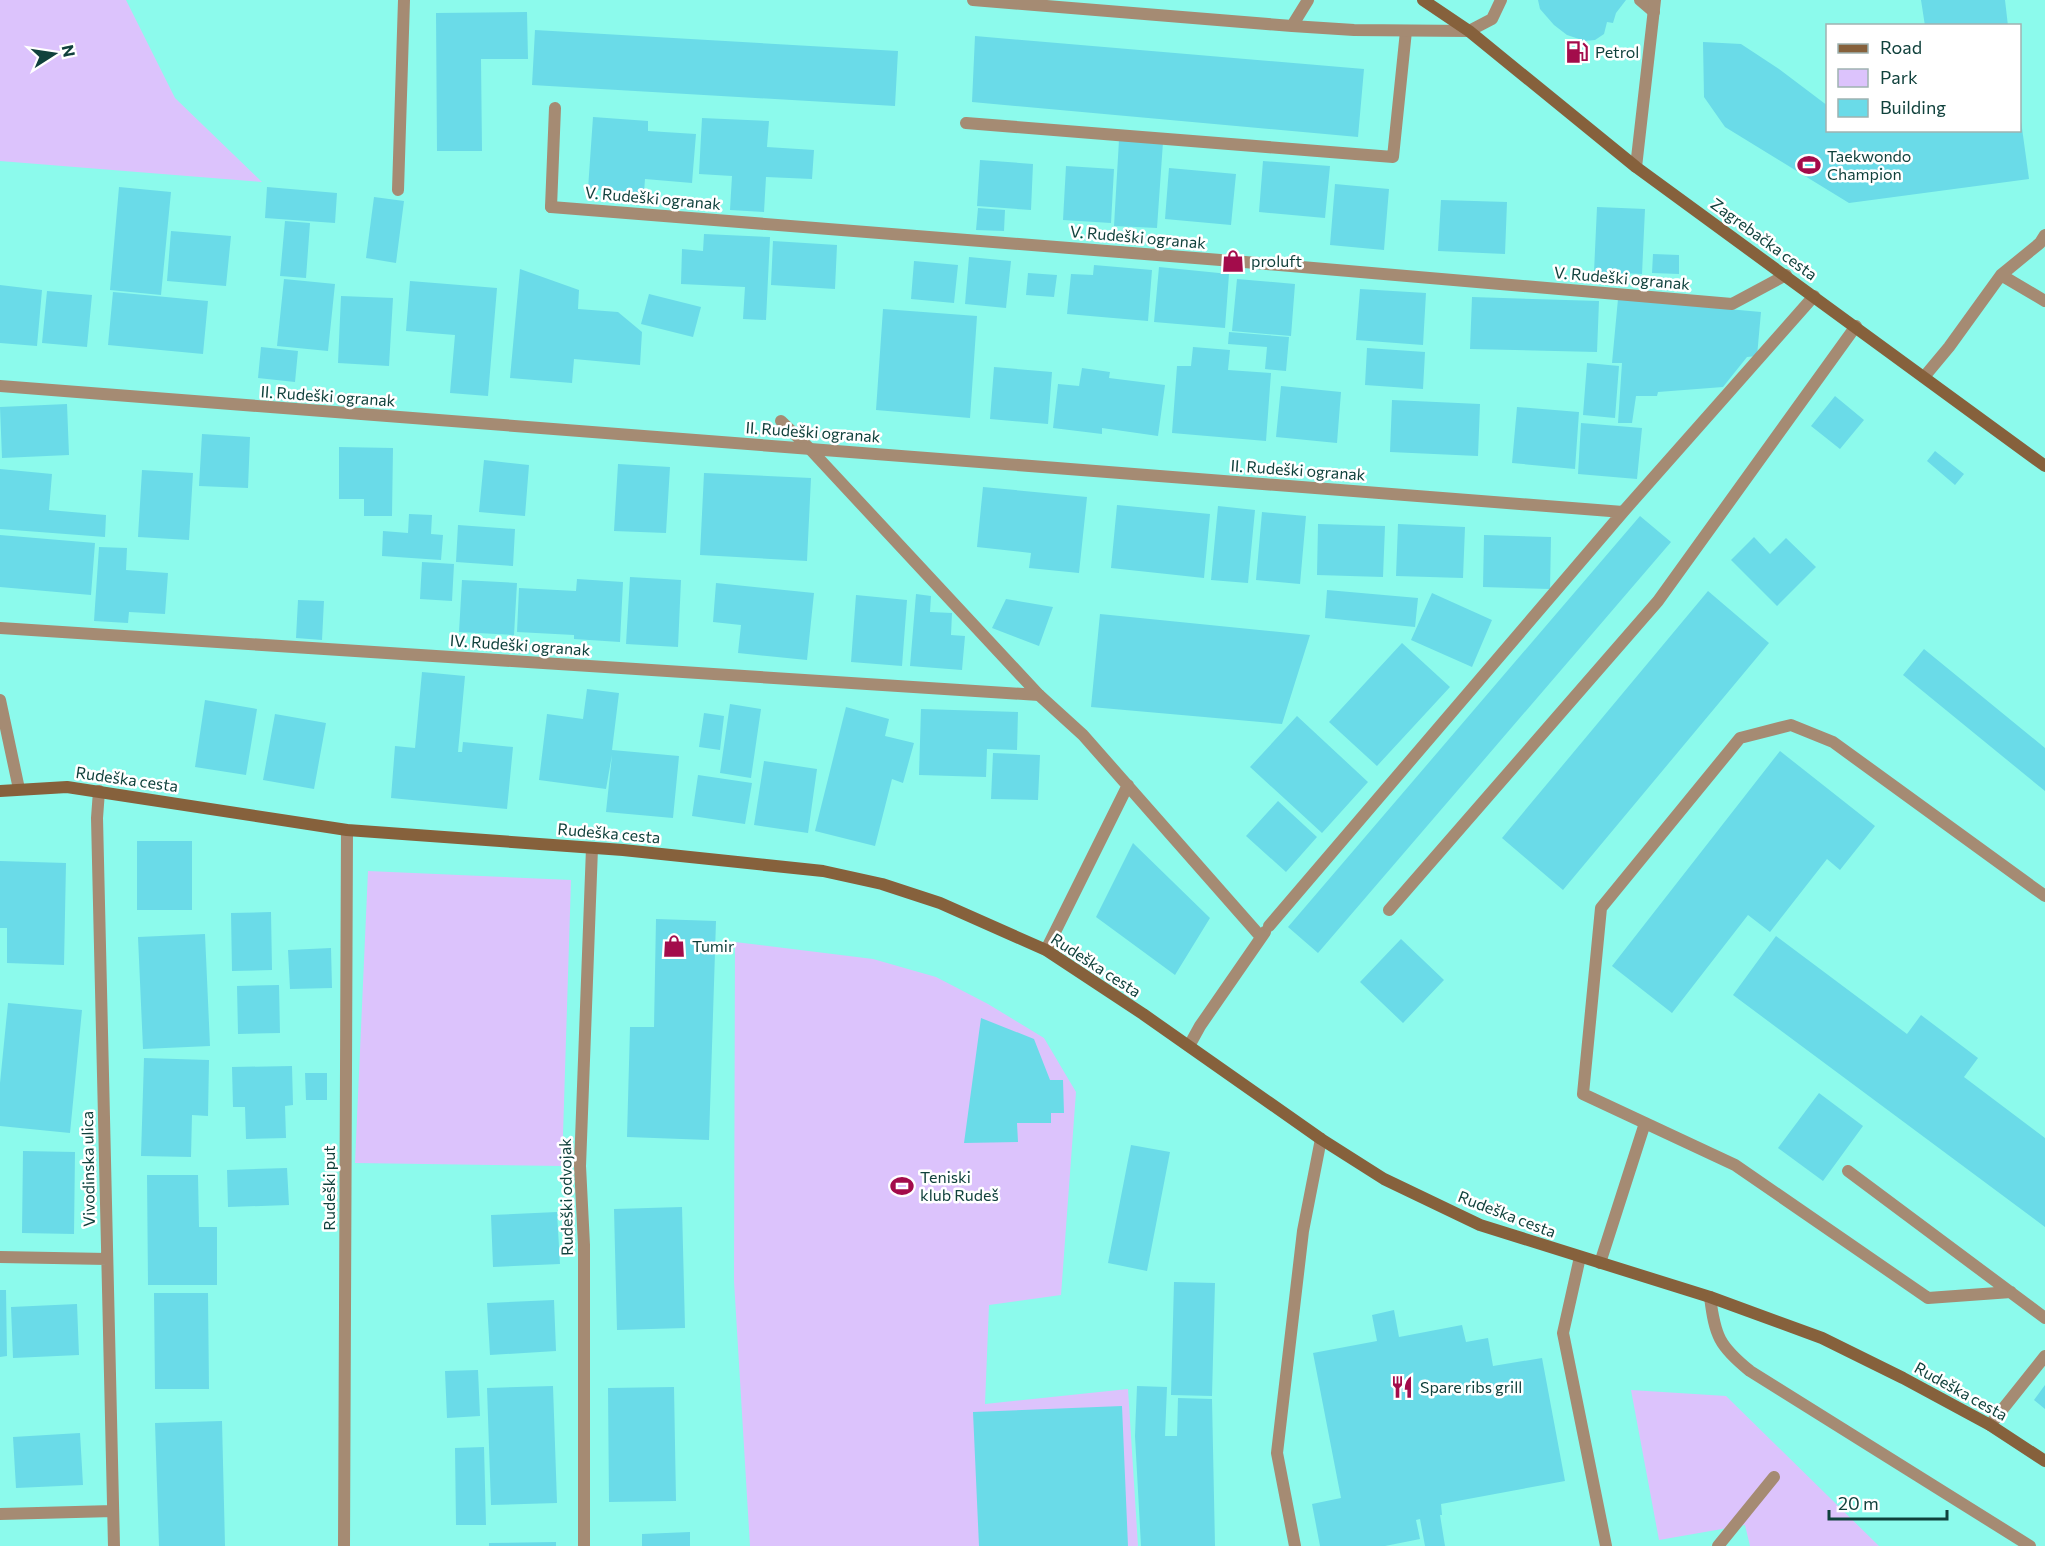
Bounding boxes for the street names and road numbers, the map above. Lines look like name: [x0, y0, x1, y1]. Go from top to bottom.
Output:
street label: V. Rudeški ogranak: [584, 182, 722, 213]
street label: Zagrebačka cesta: [1707, 194, 1821, 284]
street label: V. Rudeški ogranak: [1069, 221, 1207, 252]
street label: V. Rudeški ogranak: [1553, 262, 1691, 293]
street label: II. Rudeški ogranak: [260, 381, 396, 410]
street label: II. Rudeški ogranak: [745, 417, 881, 446]
street label: II. Rudeški ogranak: [1230, 455, 1366, 484]
street label: IV. Rudeški ogranak: [449, 630, 591, 659]
street label: Rudeška cesta: [75, 762, 179, 795]
street label: Rudeška cesta: [557, 819, 661, 846]
street label: Rudeška cesta: [1048, 929, 1145, 1001]
street label: Vivodinska ulica: [77, 1111, 98, 1227]
street label: Rudeški odvojak: [555, 1138, 576, 1256]
street label: Rudeški put: [319, 1145, 338, 1231]
street label: Rudeška cesta: [1456, 1186, 1559, 1241]
street label: Rudeška cesta: [1912, 1357, 2011, 1424]

